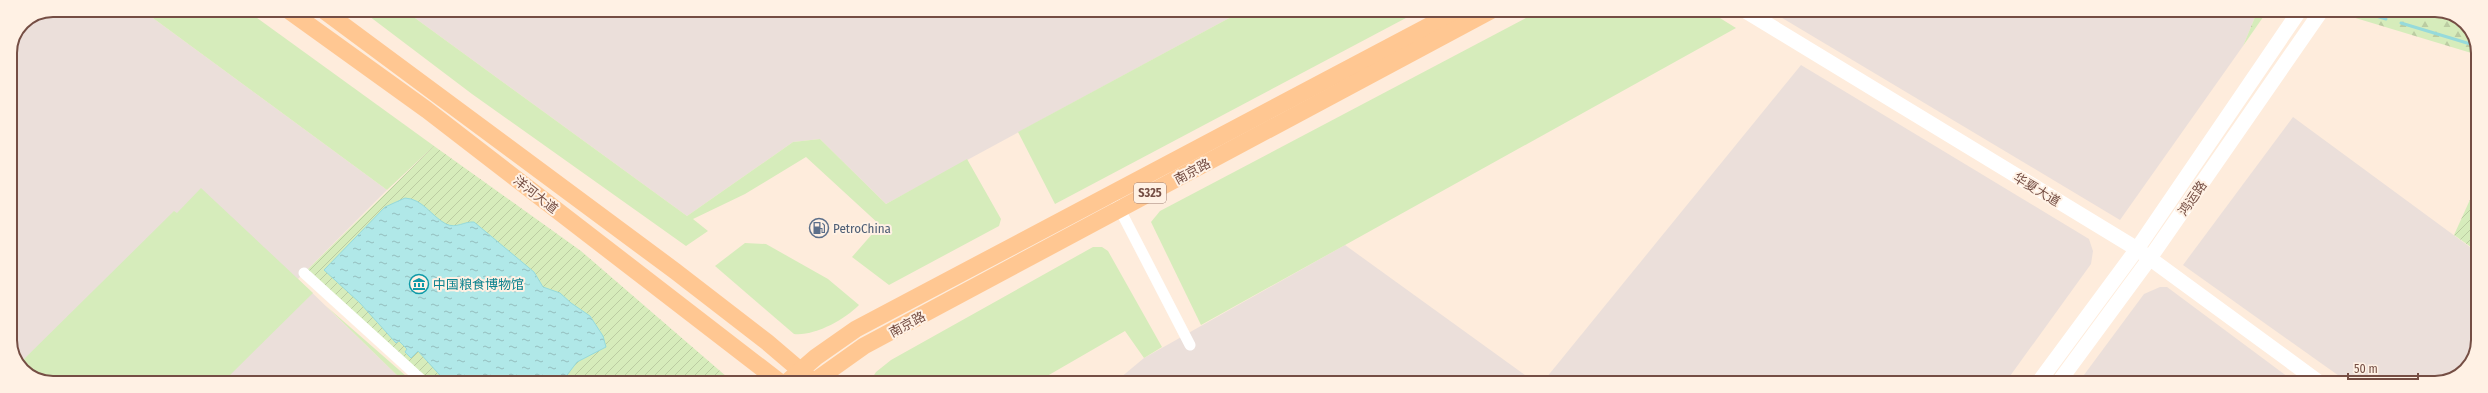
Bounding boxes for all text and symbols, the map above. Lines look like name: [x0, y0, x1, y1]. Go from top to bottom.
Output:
street label: 南京路: [1171, 156, 1213, 187]
street label: 华夏大道: [2011, 170, 2063, 209]
street label: 洋河大道: [511, 172, 561, 216]
street label: 鸿运路: [2175, 178, 2210, 219]
road number: S325: [1134, 183, 1166, 203]
fuel station icon: PetroChina: [808, 217, 830, 239]
place label: PetroChina: [833, 221, 891, 236]
museum icon: 中国粮食博物馆: [408, 273, 430, 295]
place label: 中国粮食博物馆: [433, 277, 524, 292]
street label: 南京路: [886, 309, 928, 340]
scale bar: [2348, 355, 2418, 381]
text: 50 m: [2354, 362, 2378, 376]

